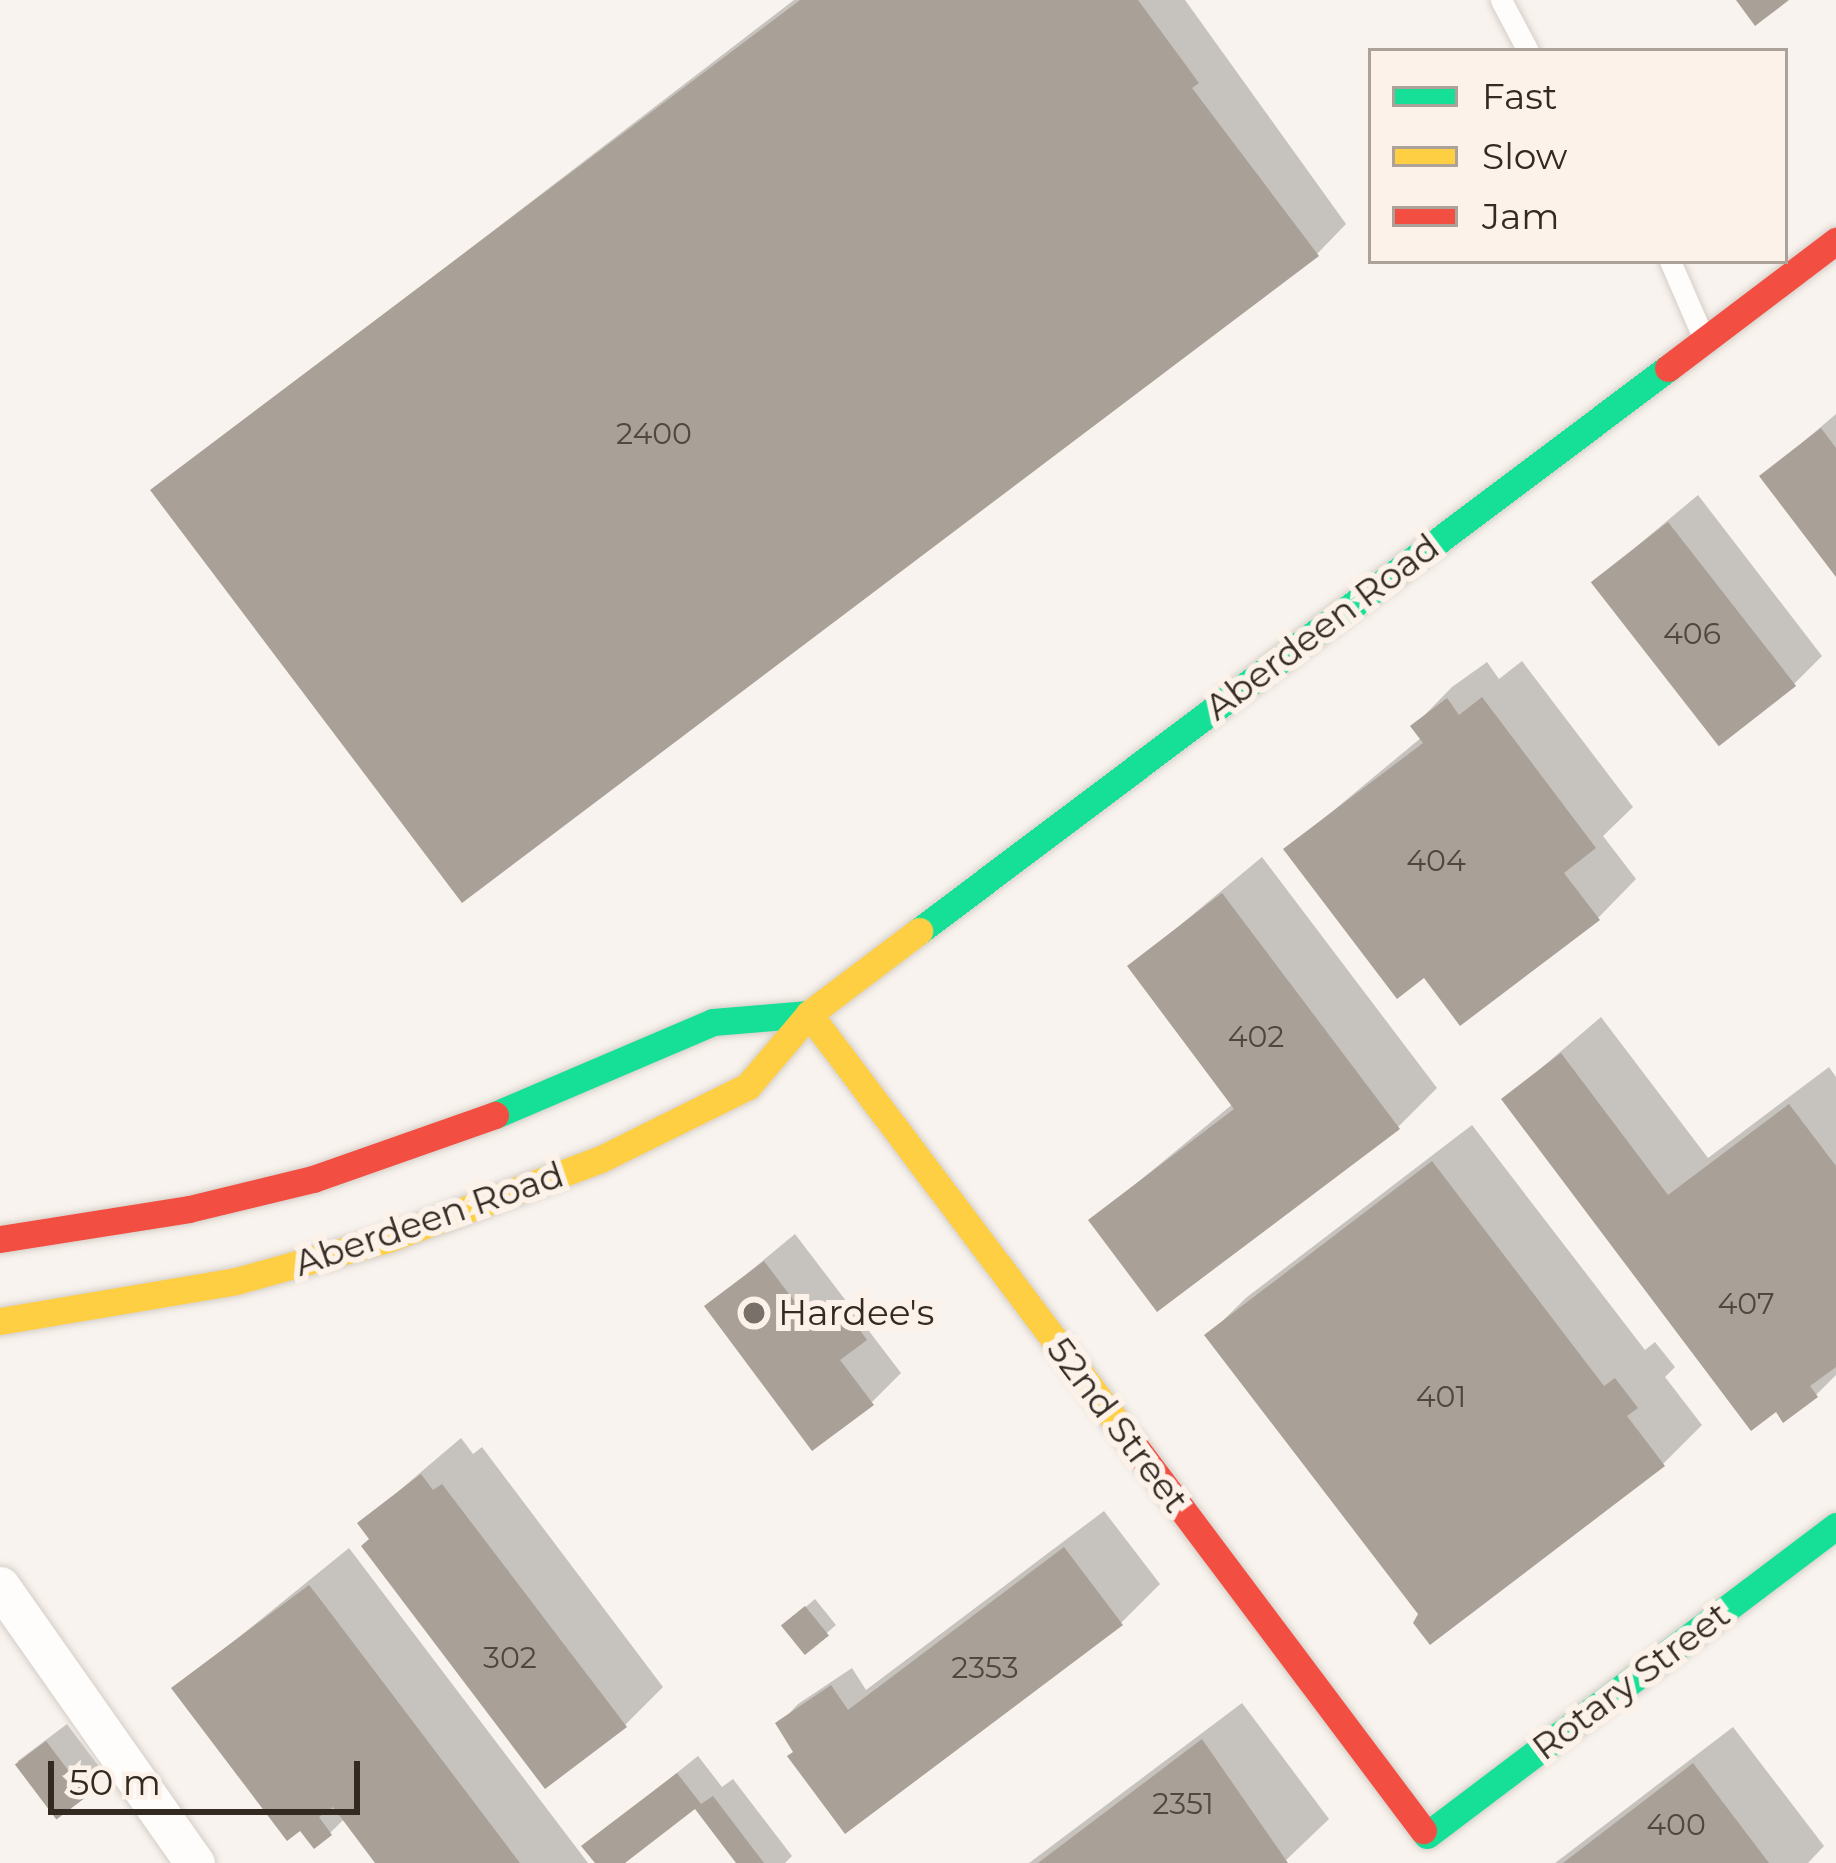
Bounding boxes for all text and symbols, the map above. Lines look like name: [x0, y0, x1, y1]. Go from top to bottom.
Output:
legend: [1368, 48, 1788, 264]
text: Fast: [1482, 74, 1557, 118]
text: Slow: [1482, 134, 1568, 178]
text: Jam: [1482, 194, 1559, 238]
house number: 2400: [616, 416, 692, 452]
street label: Aberdeen Road: [1197, 525, 1447, 729]
house number: 406: [1663, 616, 1721, 652]
house number: 404: [1406, 843, 1466, 879]
house number: 402: [1228, 1019, 1284, 1055]
street label: Aberdeen Road: [289, 1153, 569, 1285]
house number: 407: [1717, 1286, 1775, 1322]
place label: Hardee's: [778, 1291, 934, 1335]
marker: Hardee's: [741, 1300, 767, 1326]
street label: 52nd Street: [1038, 1329, 1198, 1521]
house number: 401: [1416, 1379, 1466, 1415]
street label: Rotary Street: [1524, 1593, 1738, 1769]
house number: 302: [483, 1640, 537, 1676]
house number: 2353: [951, 1650, 1019, 1686]
scale bar: [54, 1737, 366, 1811]
text: 50 m: [69, 1760, 161, 1804]
house number: 2351: [1152, 1786, 1214, 1822]
house number: 400: [1646, 1807, 1706, 1843]

